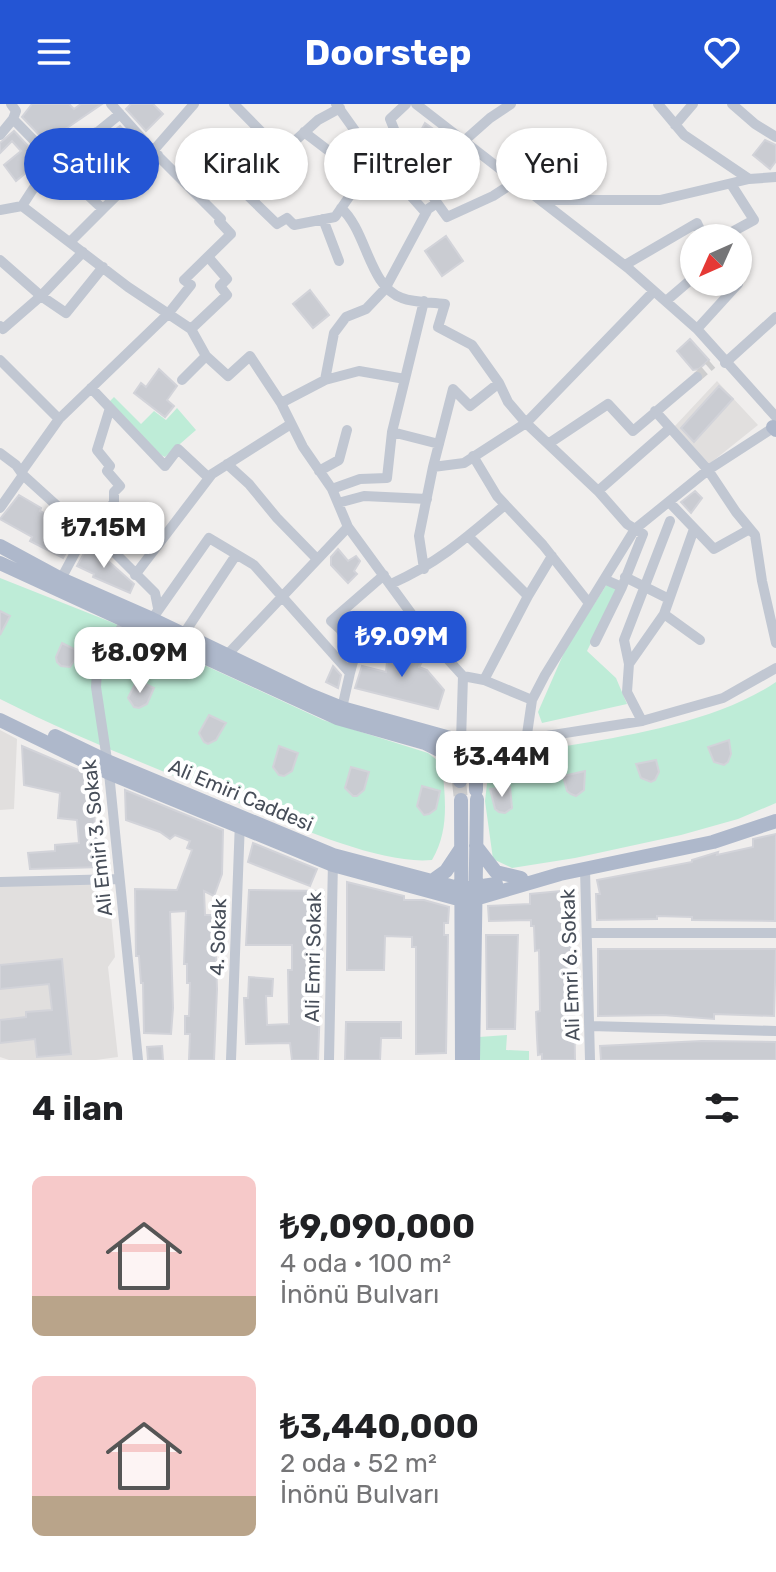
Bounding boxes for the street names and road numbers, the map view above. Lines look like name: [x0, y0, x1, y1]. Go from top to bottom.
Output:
street label: Ali Emiri Caddesi: [165, 754, 317, 836]
street label: Ali Emiri 3. Sokak: [77, 758, 117, 918]
street label: Ali Emri 6. Sokak: [555, 888, 585, 1042]
street label: Ali Emri Sokak: [300, 891, 326, 1023]
street label: 4. Sokak: [205, 897, 231, 976]

